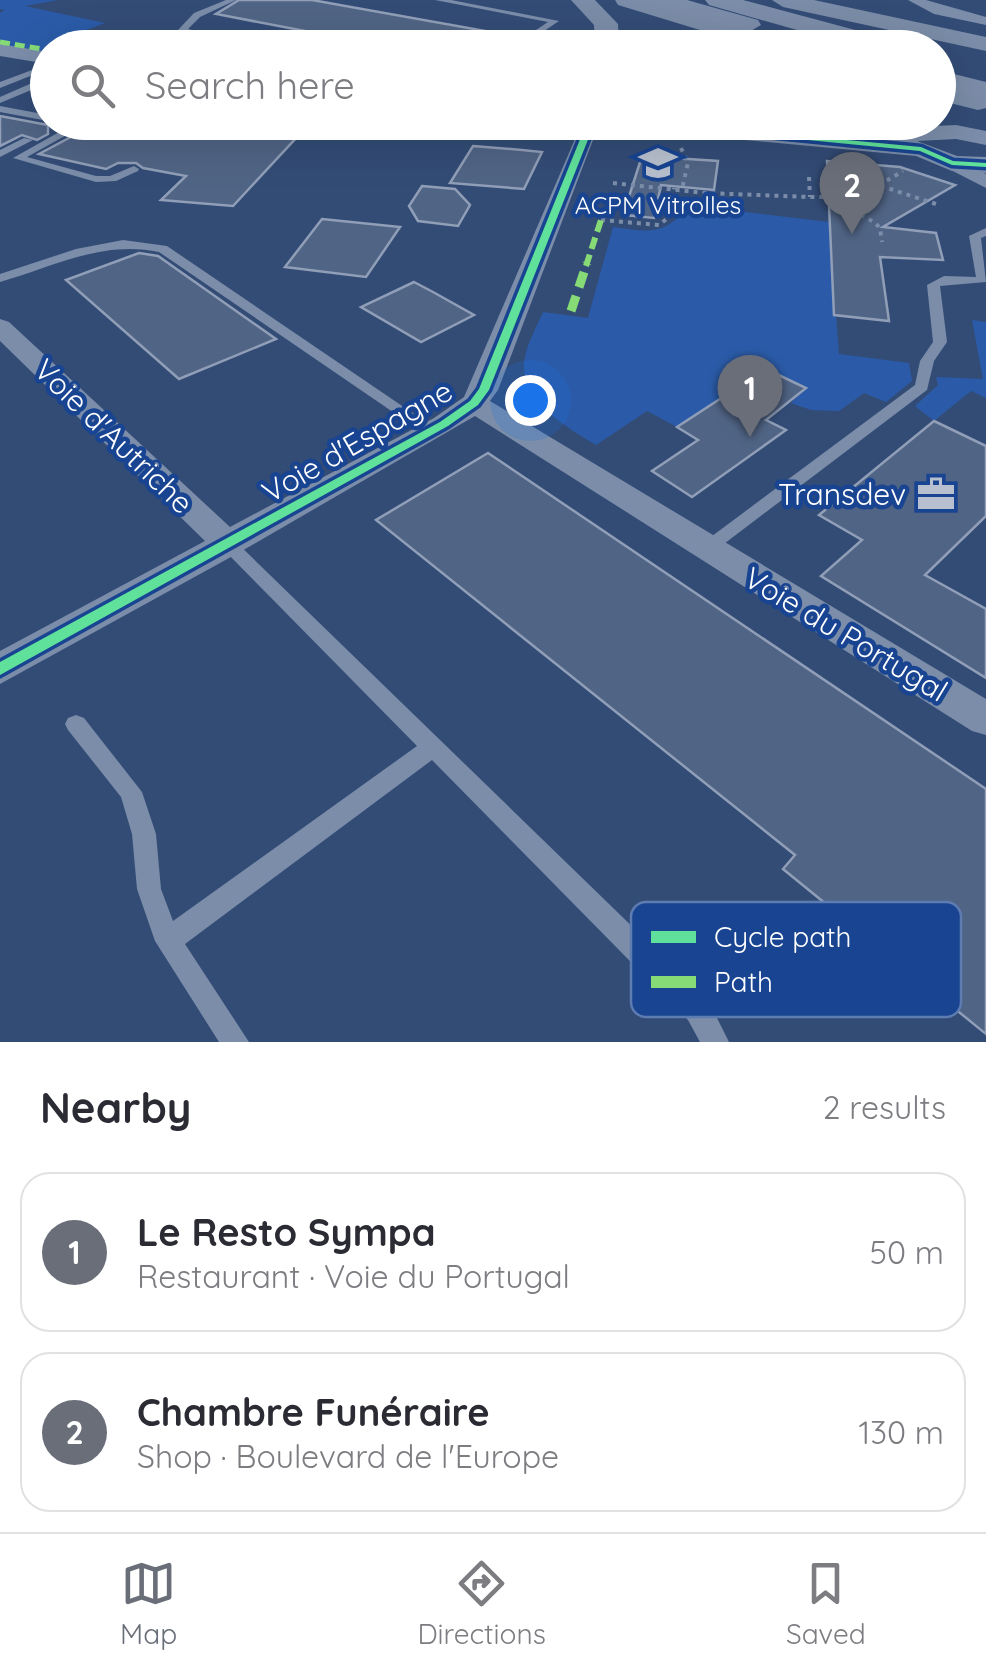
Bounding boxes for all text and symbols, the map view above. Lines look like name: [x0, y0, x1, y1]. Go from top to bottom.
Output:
search box: [30, 30, 956, 140]
icon: search: [65, 58, 120, 113]
text: Search here: [145, 61, 355, 109]
school or university icon: ACPM Vitrolles: [637, 142, 679, 184]
pin: 2: [820, 152, 884, 234]
place label: ACPM Vitrolles: [575, 189, 741, 220]
street label: Voie d'Autriche: [26, 351, 202, 521]
pin: 1: [718, 354, 782, 437]
street label: Voie d'Espagne: [255, 371, 459, 511]
your location: [505, 375, 556, 426]
office icon: Transdev: [915, 473, 957, 515]
place label: Transdev: [778, 475, 906, 513]
street label: Voie du Portugal: [737, 558, 955, 710]
legend: [631, 902, 961, 1017]
text: Cycle path: [714, 919, 852, 954]
text: Path: [714, 964, 773, 999]
text: Nearby: [40, 1081, 191, 1134]
text: 2 results: [823, 1087, 946, 1127]
text: Le Resto Sympa: [137, 1208, 436, 1256]
text: 1: [68, 1232, 81, 1272]
text: 50 m: [870, 1232, 944, 1272]
text: Restaurant · Voie du Portugal: [137, 1256, 570, 1296]
text: Chambre Funéraire: [137, 1388, 490, 1436]
text: 2: [65, 1412, 84, 1452]
text: 130 m: [858, 1412, 944, 1452]
text: Shop · Boulevard de l'Europe: [137, 1436, 559, 1476]
tab: Map: [120, 1556, 177, 1651]
tab: Directions: [417, 1556, 546, 1651]
tab: Saved: [786, 1556, 866, 1651]

